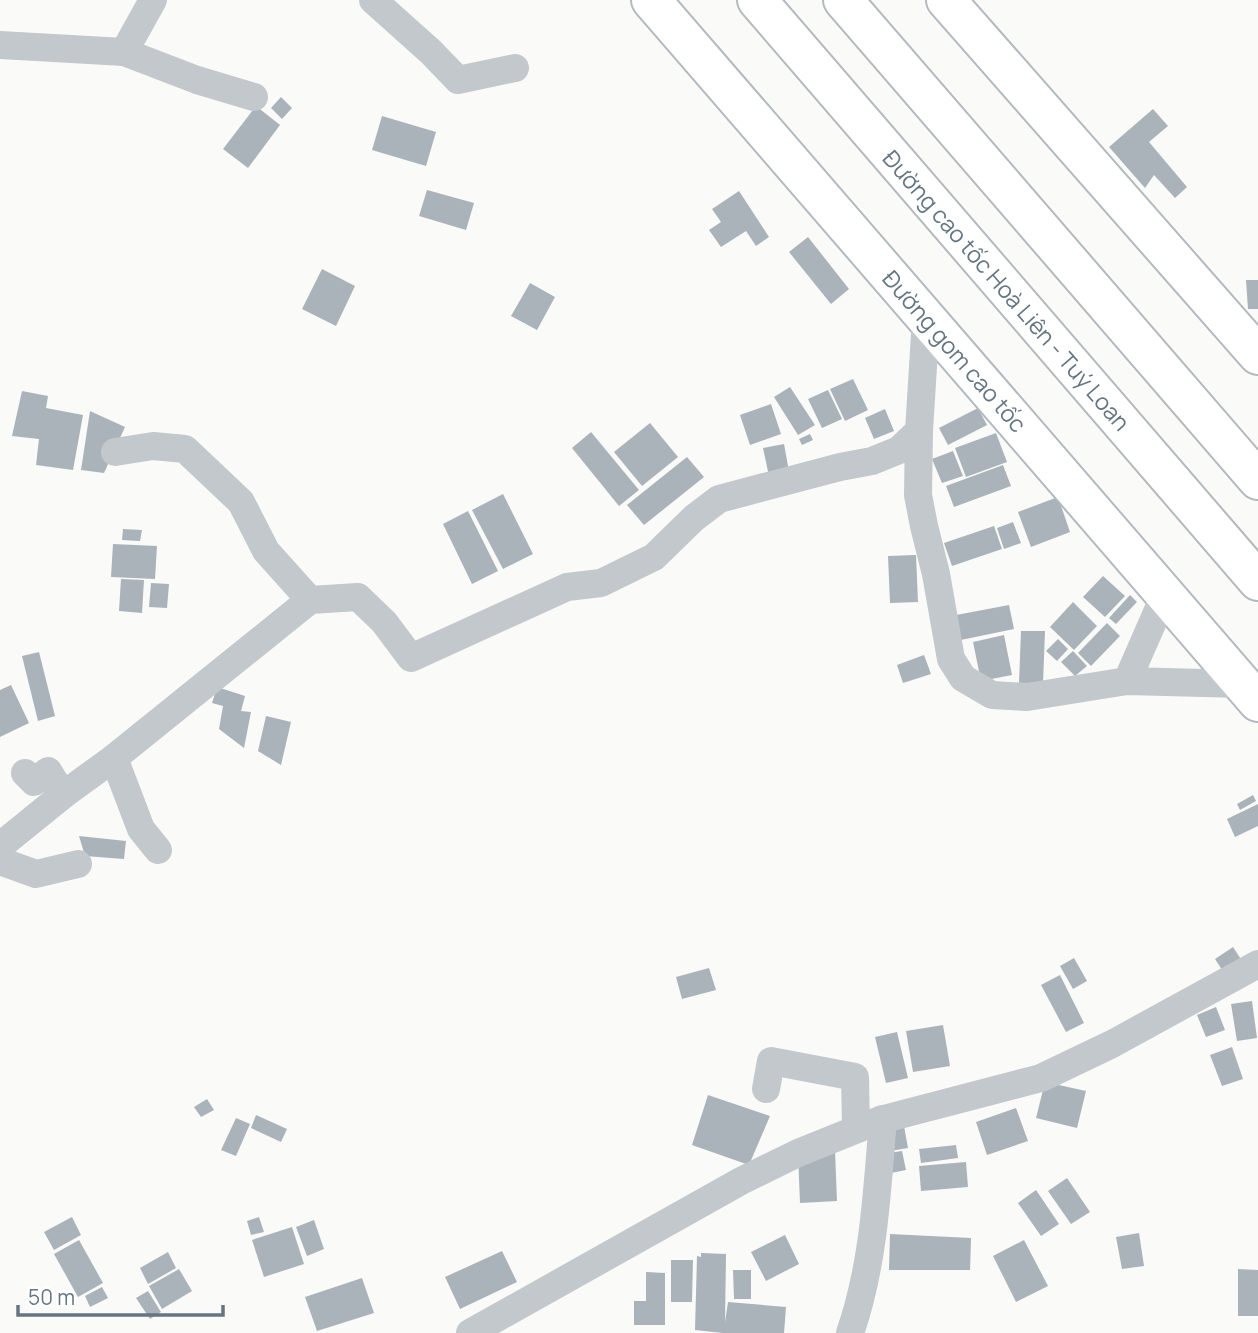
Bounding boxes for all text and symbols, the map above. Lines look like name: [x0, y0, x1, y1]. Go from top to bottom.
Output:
street label: Đường cao tốc Hoà Liên - Tuý Loan: [876, 143, 1138, 437]
street label: Đường gom cao tốc: [876, 263, 1034, 439]
scale bar: [18, 1274, 222, 1318]
text: 50 m: [28, 1283, 75, 1311]

